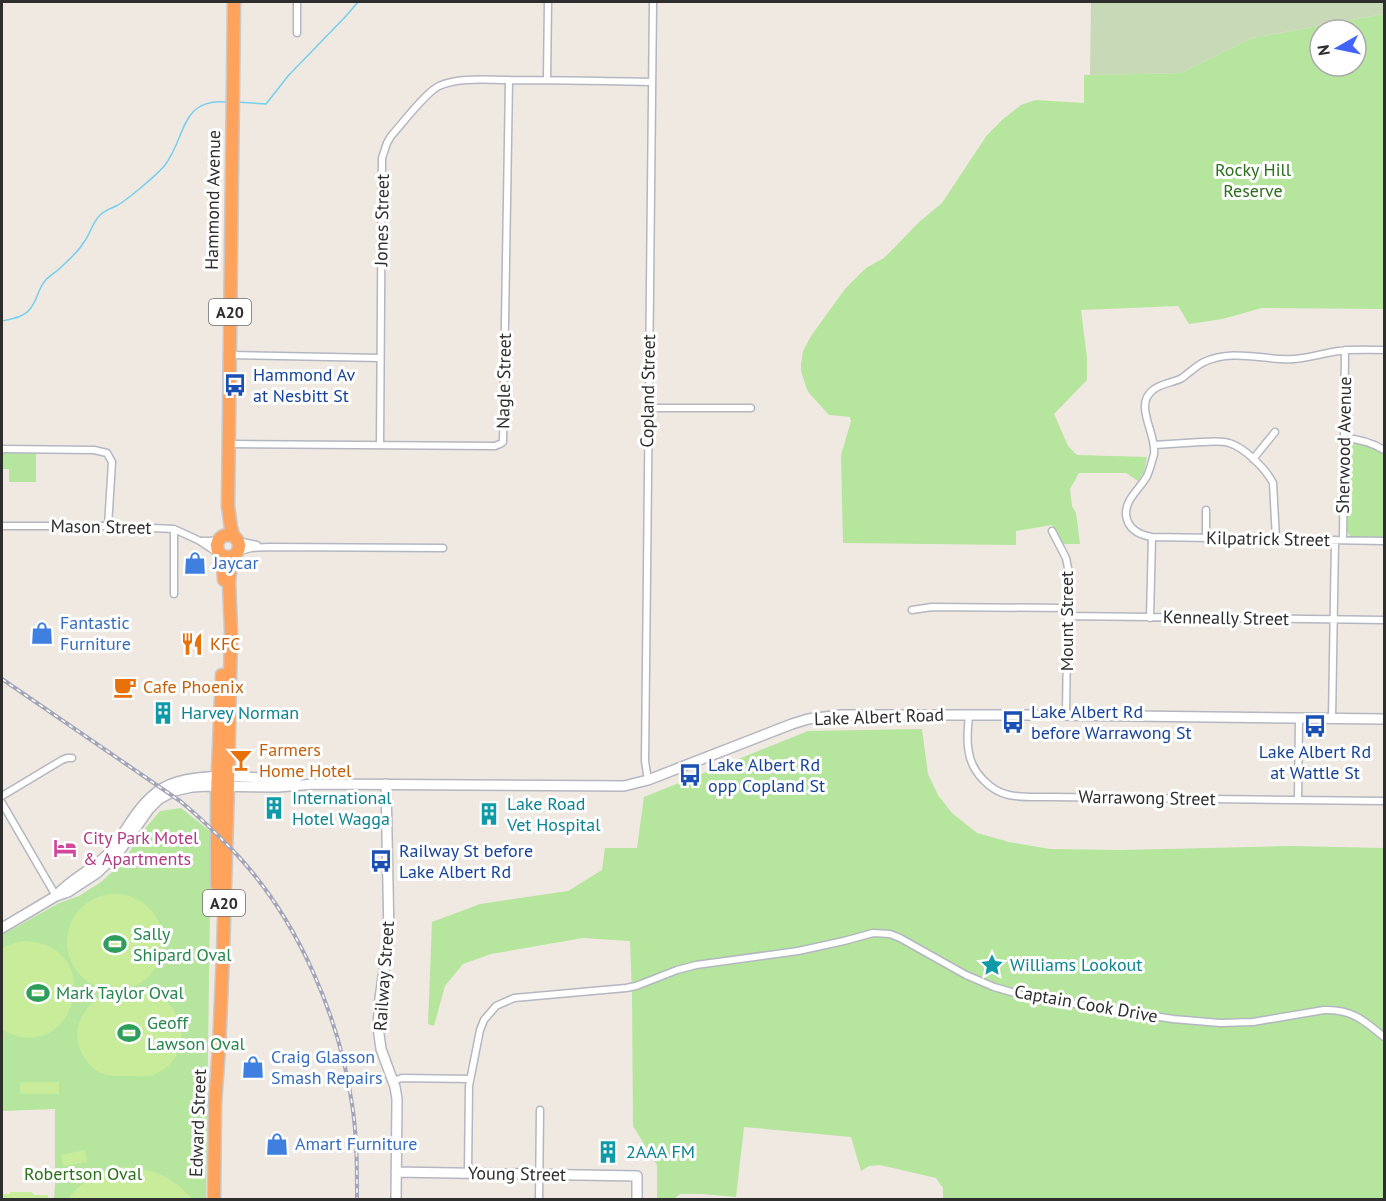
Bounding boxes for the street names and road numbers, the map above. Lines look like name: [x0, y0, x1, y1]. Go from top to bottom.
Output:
street label: Hammond Avenue: [200, 130, 225, 270]
street label: Jones Street: [369, 174, 394, 267]
road number: A20: [209, 299, 251, 325]
street label: Nagle Street: [491, 333, 516, 429]
street label: Copland Street: [635, 334, 660, 448]
street label: Sherwood Avenue: [1331, 376, 1356, 514]
street label: Mason Street: [50, 514, 152, 539]
street label: Kilpatrick Street: [1206, 526, 1330, 551]
street label: Mount Street: [1055, 571, 1078, 671]
street label: Kenneally Street: [1163, 605, 1289, 630]
street label: Lake Albert Road: [814, 703, 944, 730]
street label: Warrawong Street: [1078, 785, 1216, 810]
road number: A20: [203, 890, 245, 916]
street label: Railway Street: [368, 920, 399, 1032]
street label: Captain Cook Drive: [1013, 980, 1160, 1027]
street label: Edward Street: [184, 1069, 211, 1177]
street label: Young Street: [468, 1161, 566, 1186]

